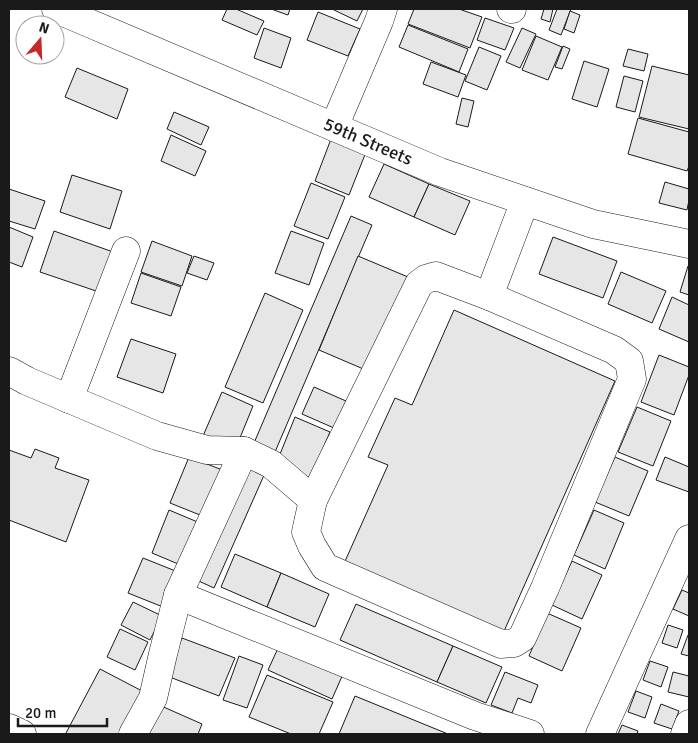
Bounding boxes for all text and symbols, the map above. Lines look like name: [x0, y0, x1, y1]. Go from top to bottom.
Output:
north arrow: [15, 15, 65, 65]
text: N: [37, 19, 51, 38]
street label: 59th Streets: [320, 113, 416, 170]
scale bar: [18, 696, 106, 728]
text: 20 m: [25, 704, 56, 722]

